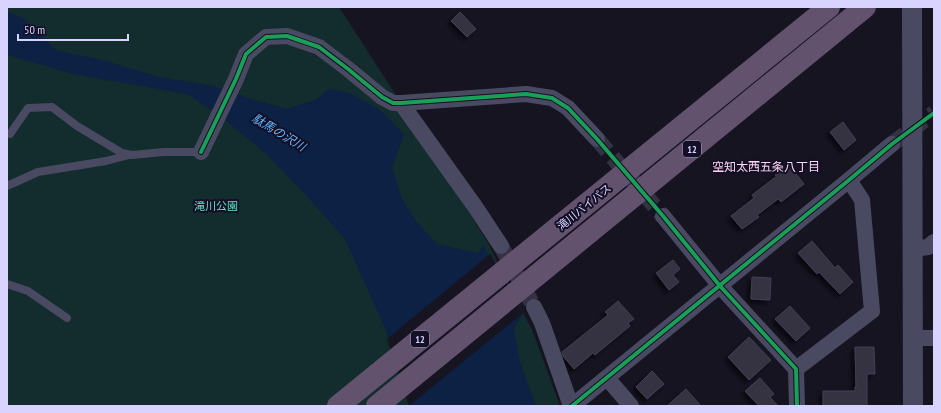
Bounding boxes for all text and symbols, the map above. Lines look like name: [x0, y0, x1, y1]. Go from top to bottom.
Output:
scale bar: [18, 16, 128, 42]
text: 50 m: [24, 22, 45, 37]
water label: 駄馬の沢川: [249, 110, 310, 155]
road number: 12: [683, 141, 701, 157]
district label: 空知太西五条八丁目: [712, 159, 820, 174]
street label: 滝川バイパス: [554, 181, 614, 233]
park label: 滝川公園: [194, 199, 238, 213]
road number: 12: [411, 331, 429, 347]

